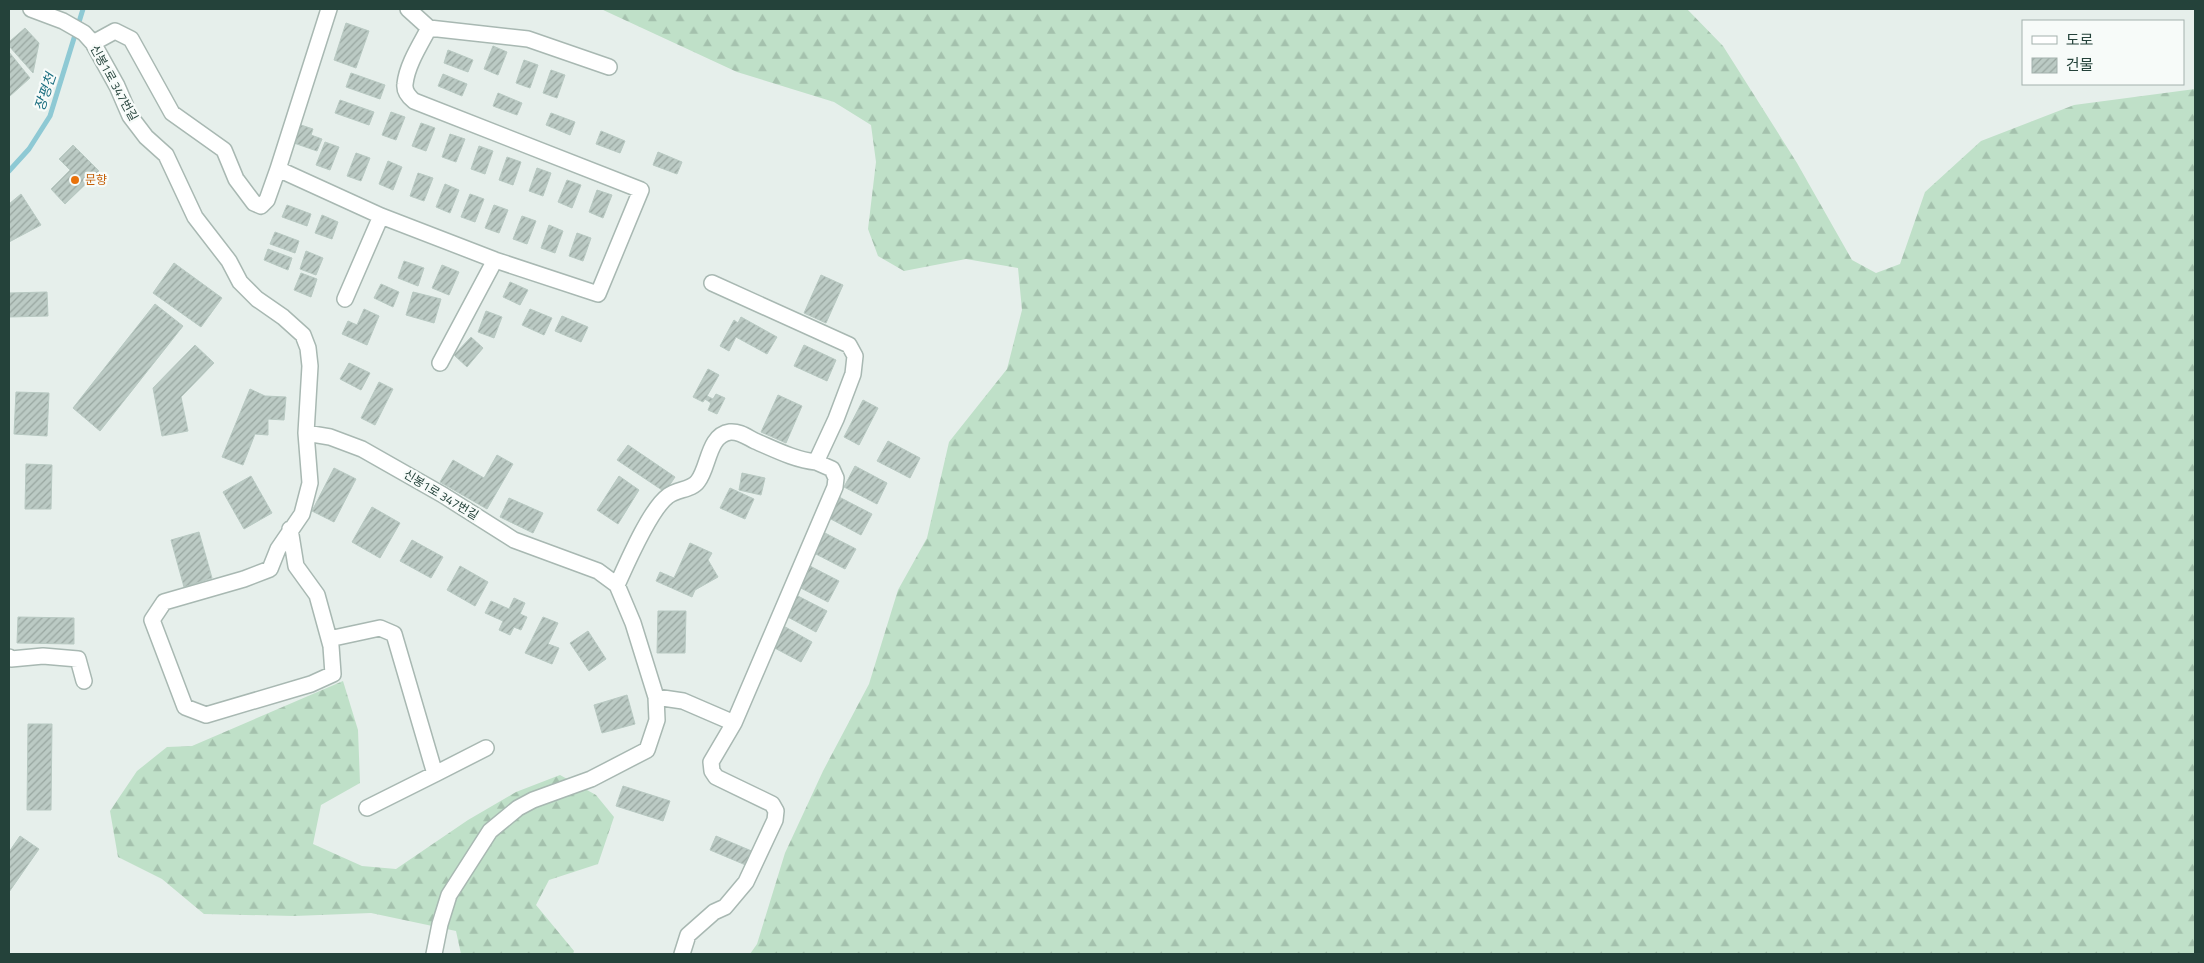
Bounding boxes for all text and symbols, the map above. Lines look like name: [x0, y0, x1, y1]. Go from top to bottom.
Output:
legend: [2022, 20, 2184, 85]
text: 도로: [2066, 28, 2094, 51]
street label: 신봉1로 347번길: [86, 41, 143, 124]
text: 건물: [2066, 53, 2094, 76]
water label: 장평천: [28, 69, 61, 114]
place label: 문향: [85, 170, 107, 189]
marker: 문향: [69, 174, 81, 186]
street label: 신봉1로 347번길: [400, 465, 482, 525]

